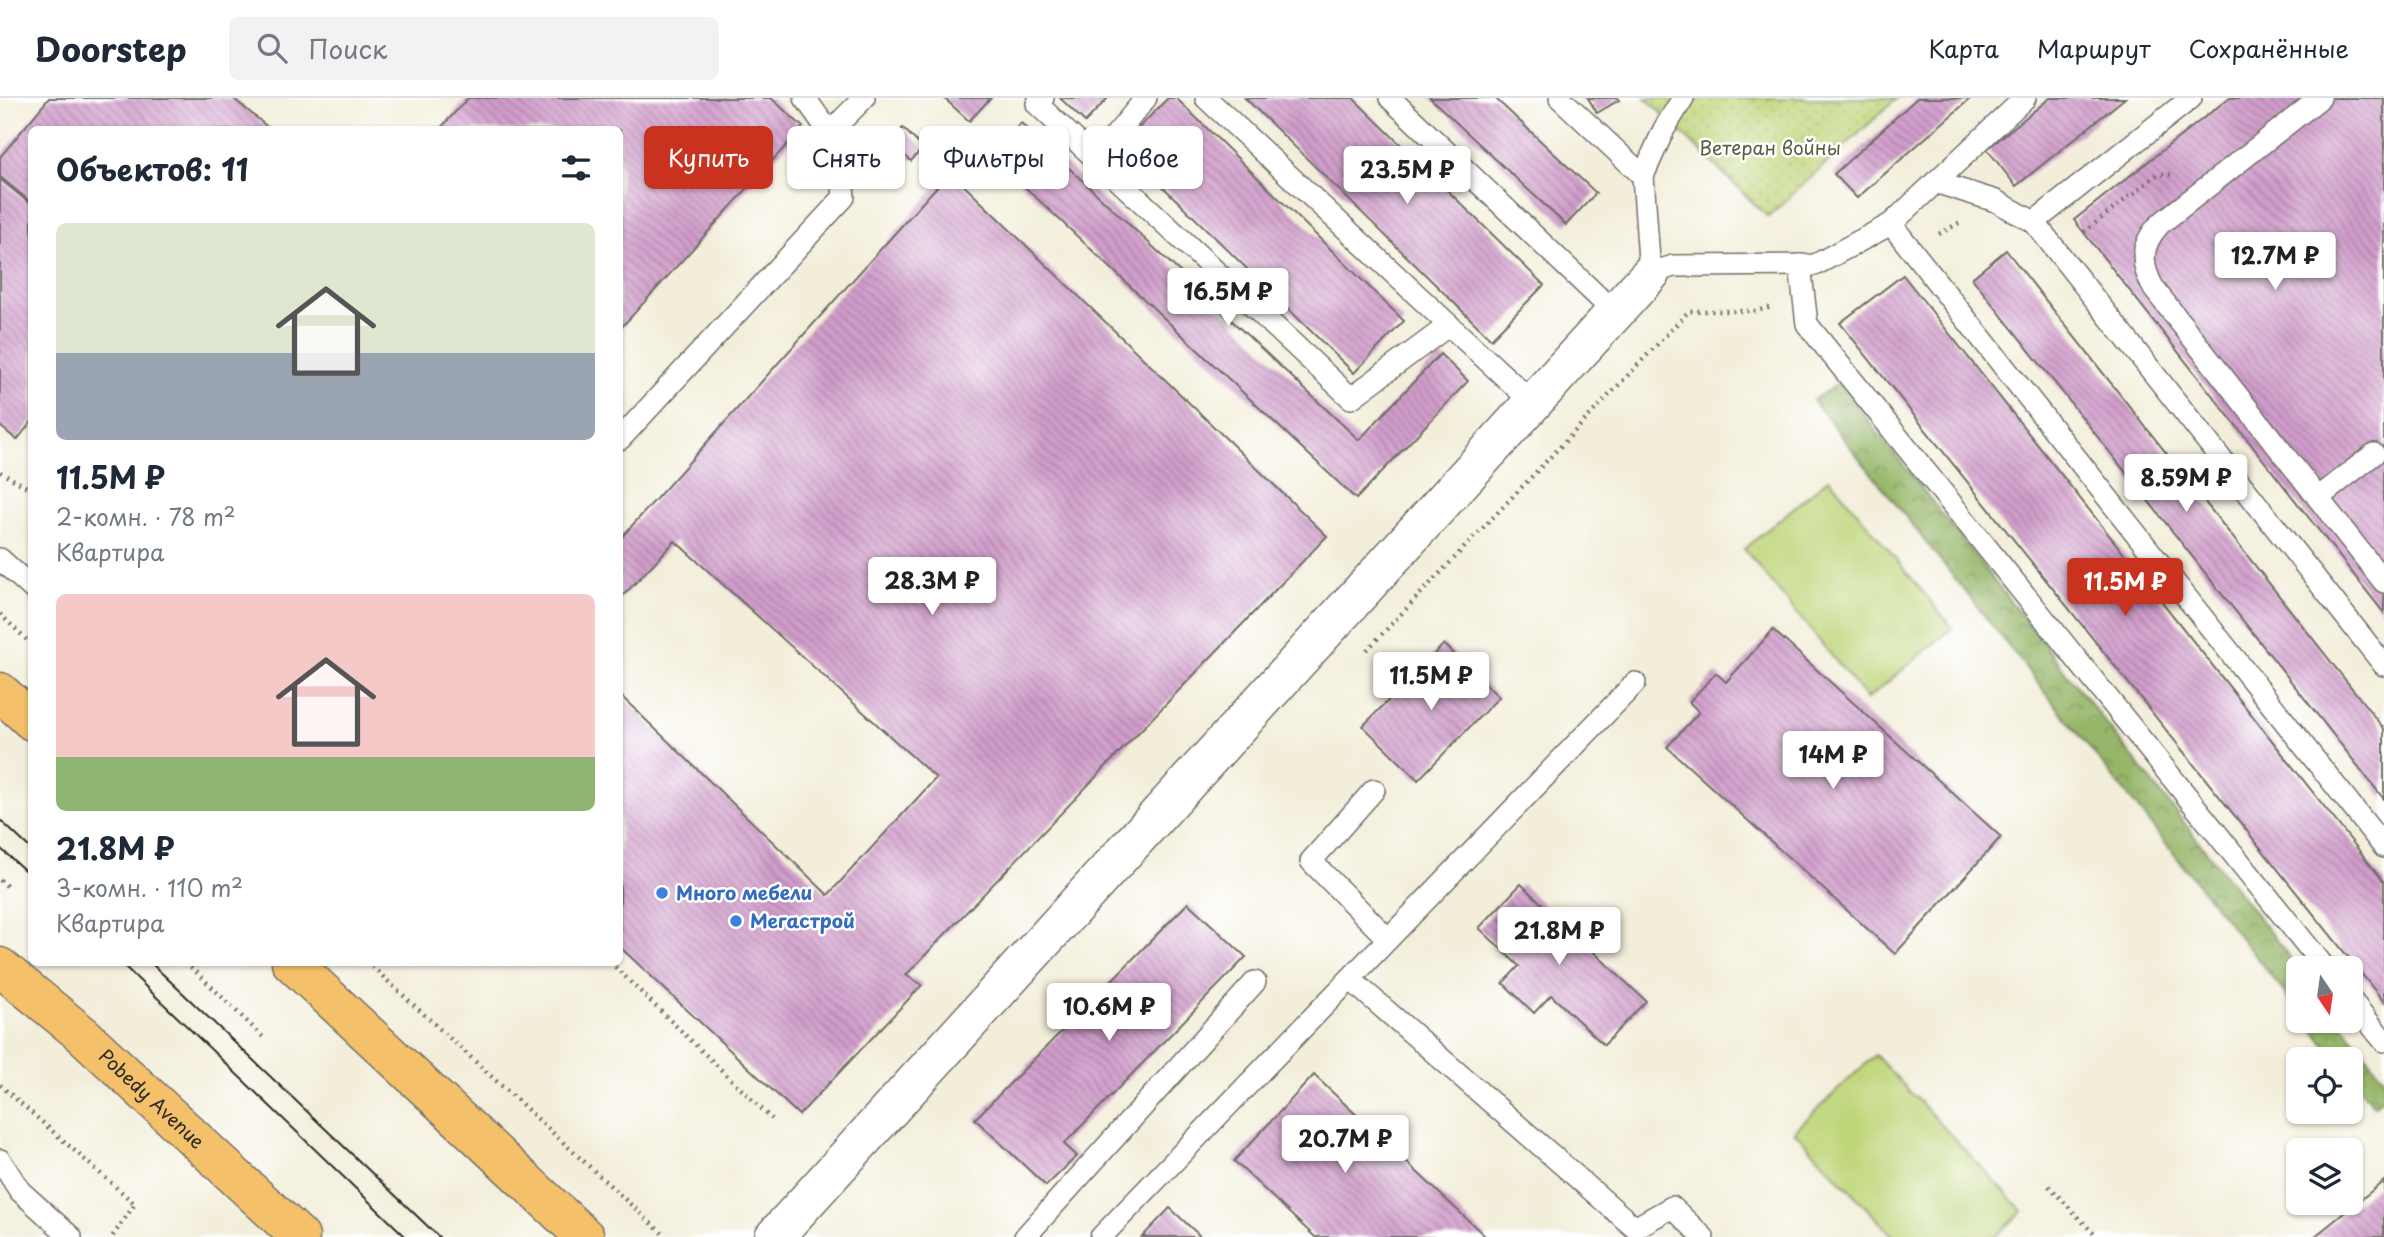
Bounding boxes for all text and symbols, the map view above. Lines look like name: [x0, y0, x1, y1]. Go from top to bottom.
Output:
search box: [229, 17, 719, 80]
text: Doorstep: [35, 23, 187, 73]
icon: search: [253, 29, 291, 67]
text: Поиск: [309, 29, 388, 68]
text: Карта: [1928, 30, 1999, 66]
text: Маршрут: [2037, 30, 2151, 66]
text: Сохранённые: [2189, 30, 2349, 66]
chip: Купить: [644, 126, 773, 189]
chip: Снять: [787, 126, 905, 189]
chip: Фильтры: [919, 126, 1069, 189]
chip: Новое: [1083, 126, 1203, 189]
park label: Ветеран войны: [1699, 133, 1841, 161]
text: Объектов: 11: [56, 146, 249, 191]
pin: 23.5M ₽: [1342, 146, 1472, 206]
icon: filters: [557, 149, 595, 187]
text: 23.5M ₽: [1360, 151, 1454, 186]
pin: 12.7M ₽: [2210, 232, 2340, 292]
text: 12.7M ₽: [2231, 237, 2319, 272]
icon: home: [263, 268, 389, 394]
pin: 16.5M ₽: [1163, 268, 1293, 328]
text: 16.5M ₽: [1183, 273, 1273, 308]
text: 11.5M ₽: [56, 454, 165, 499]
pin: 8.59M ₽: [2121, 454, 2251, 514]
text: 8.59M ₽: [2140, 459, 2232, 494]
text: 2-комн. · 78 m²: [56, 499, 236, 534]
text: Квартира: [56, 534, 164, 569]
pin: 28.3M ₽: [867, 558, 997, 617]
pin: 11.5M ₽: [2060, 559, 2190, 618]
text: 28.3M ₽: [884, 562, 980, 597]
text: 11.5M ₽: [2083, 563, 2167, 598]
icon: home: [263, 639, 389, 765]
pin: 11.5M ₽: [1366, 652, 1496, 712]
text: 11.5M ₽: [1389, 657, 1473, 692]
pin: 14M ₽: [1784, 732, 1882, 791]
text: 14M ₽: [1799, 736, 1867, 771]
text: 21.8M ₽: [56, 825, 175, 870]
text: 3-комн. · 110 m²: [56, 870, 243, 905]
place label: Много мебели: [676, 878, 812, 906]
marker: Много мебели: [654, 885, 670, 901]
text: Квартира: [56, 905, 164, 940]
place label: Мегастрой: [750, 906, 855, 934]
pin: 21.8M ₽: [1494, 908, 1624, 967]
text: 21.8M ₽: [1514, 912, 1604, 947]
marker: Мегастрой: [728, 913, 744, 929]
north arrow: [2286, 956, 2362, 1032]
map controls: [2286, 956, 2363, 1215]
pin: 10.6M ₽: [1044, 984, 1174, 1043]
text: 10.6M ₽: [1063, 988, 1155, 1023]
street label: Pobedy Avenue: [93, 1042, 211, 1155]
button: locate: [2286, 1047, 2363, 1124]
pin: 20.7M ₽: [1280, 1116, 1410, 1175]
text: 20.7M ₽: [1298, 1120, 1392, 1155]
button: layers: [2286, 1138, 2363, 1215]

